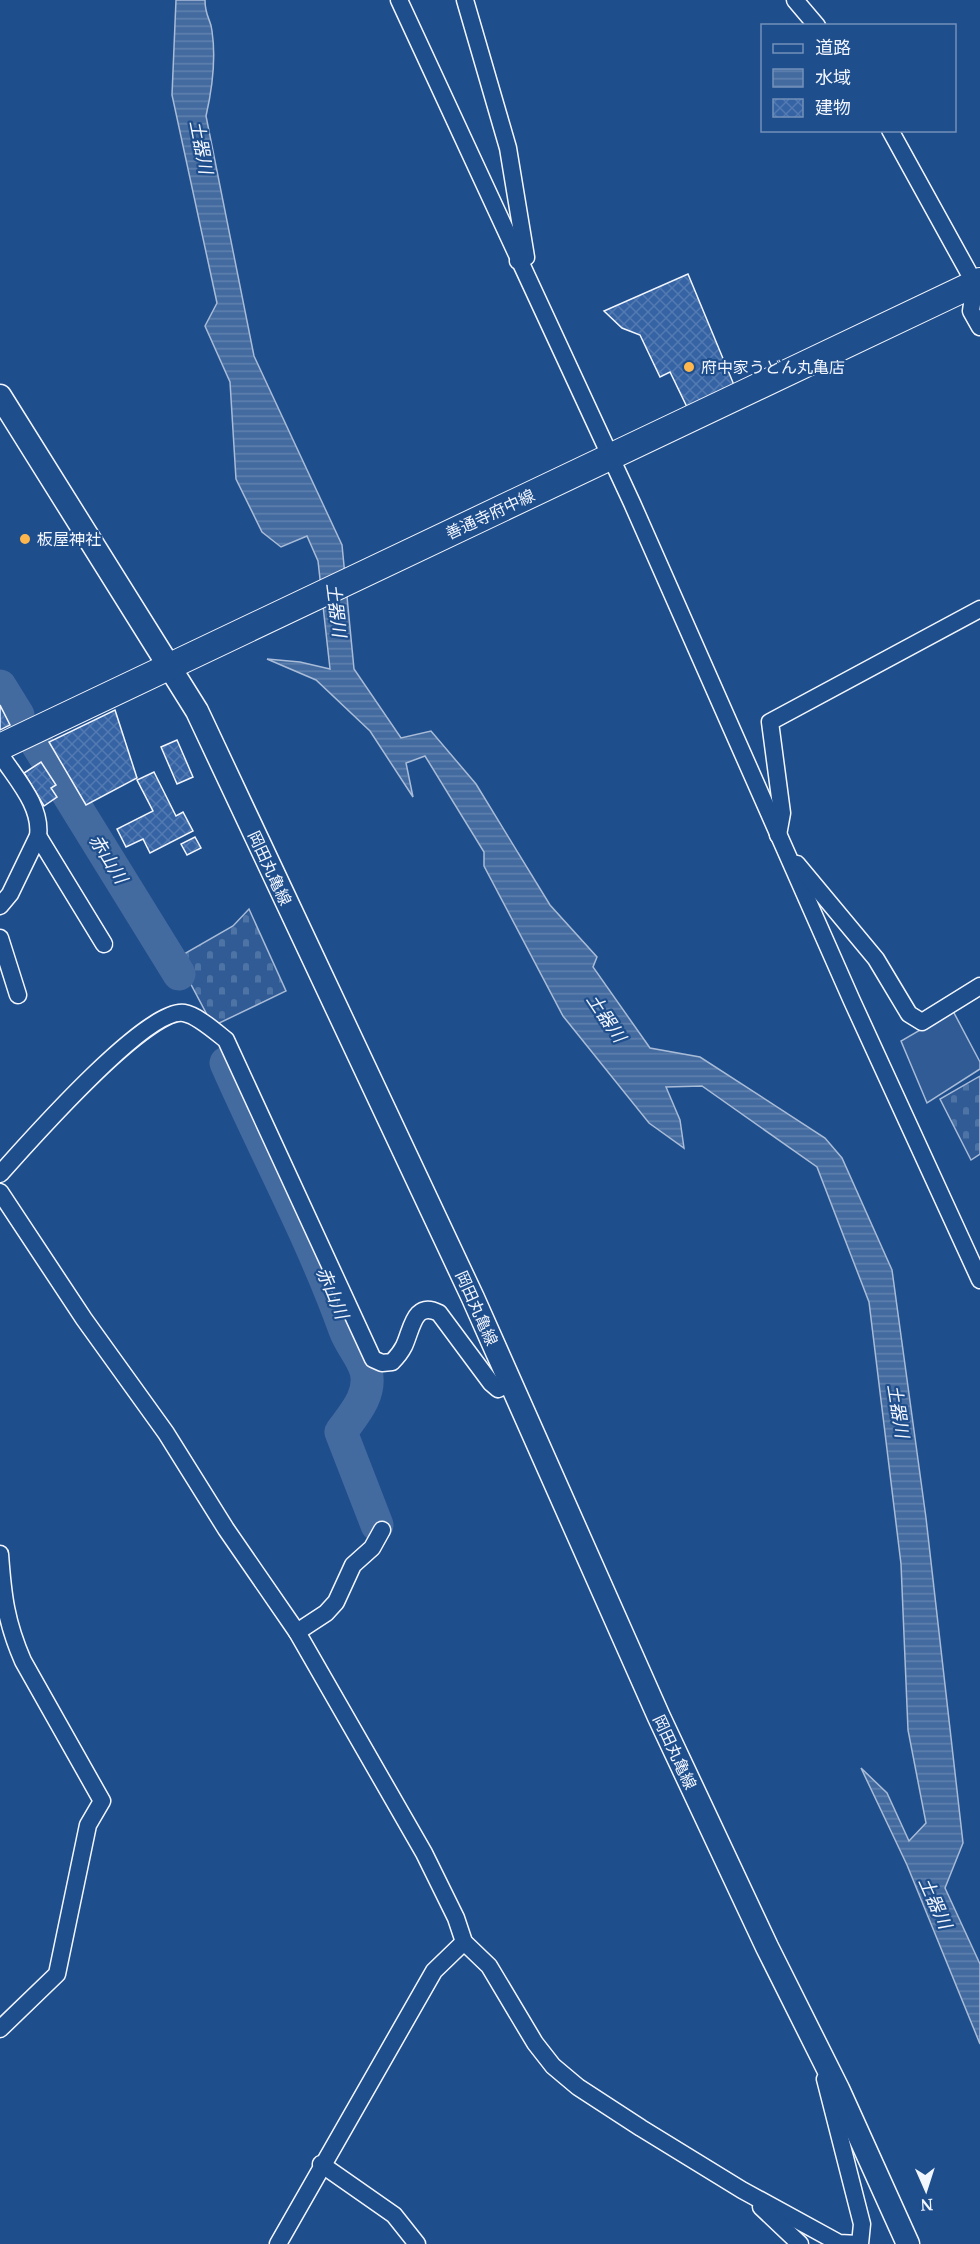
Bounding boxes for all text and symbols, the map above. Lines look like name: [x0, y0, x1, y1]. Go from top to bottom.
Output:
legend: [761, 24, 956, 132]
text: 道路: [815, 35, 851, 59]
text: 水域: [815, 65, 851, 89]
text: 建物: [815, 95, 851, 119]
water label: 土器川: [185, 118, 219, 178]
place label: 府中家うどん丸亀店: [701, 356, 845, 378]
marker: 府中家うどん丸亀店: [682, 360, 696, 374]
street label: 善通寺府中線: [442, 484, 538, 544]
place label: 板屋神社: [37, 528, 101, 550]
marker: 板屋神社: [18, 532, 32, 546]
water label: 土器川: [322, 582, 352, 640]
street label: 岡田丸亀線: [243, 827, 297, 909]
water label: 赤山川: [84, 829, 134, 889]
water label: 土器川: [582, 988, 633, 1048]
water label: 赤山川: [311, 1263, 355, 1324]
street label: 岡田丸亀線: [451, 1267, 503, 1349]
water label: 土器川: [883, 1382, 915, 1441]
street label: 岡田丸亀線: [648, 1711, 702, 1793]
water label: 土器川: [914, 1873, 959, 1934]
north arrow: [896, 2160, 956, 2220]
text: N: [920, 2194, 934, 2216]

